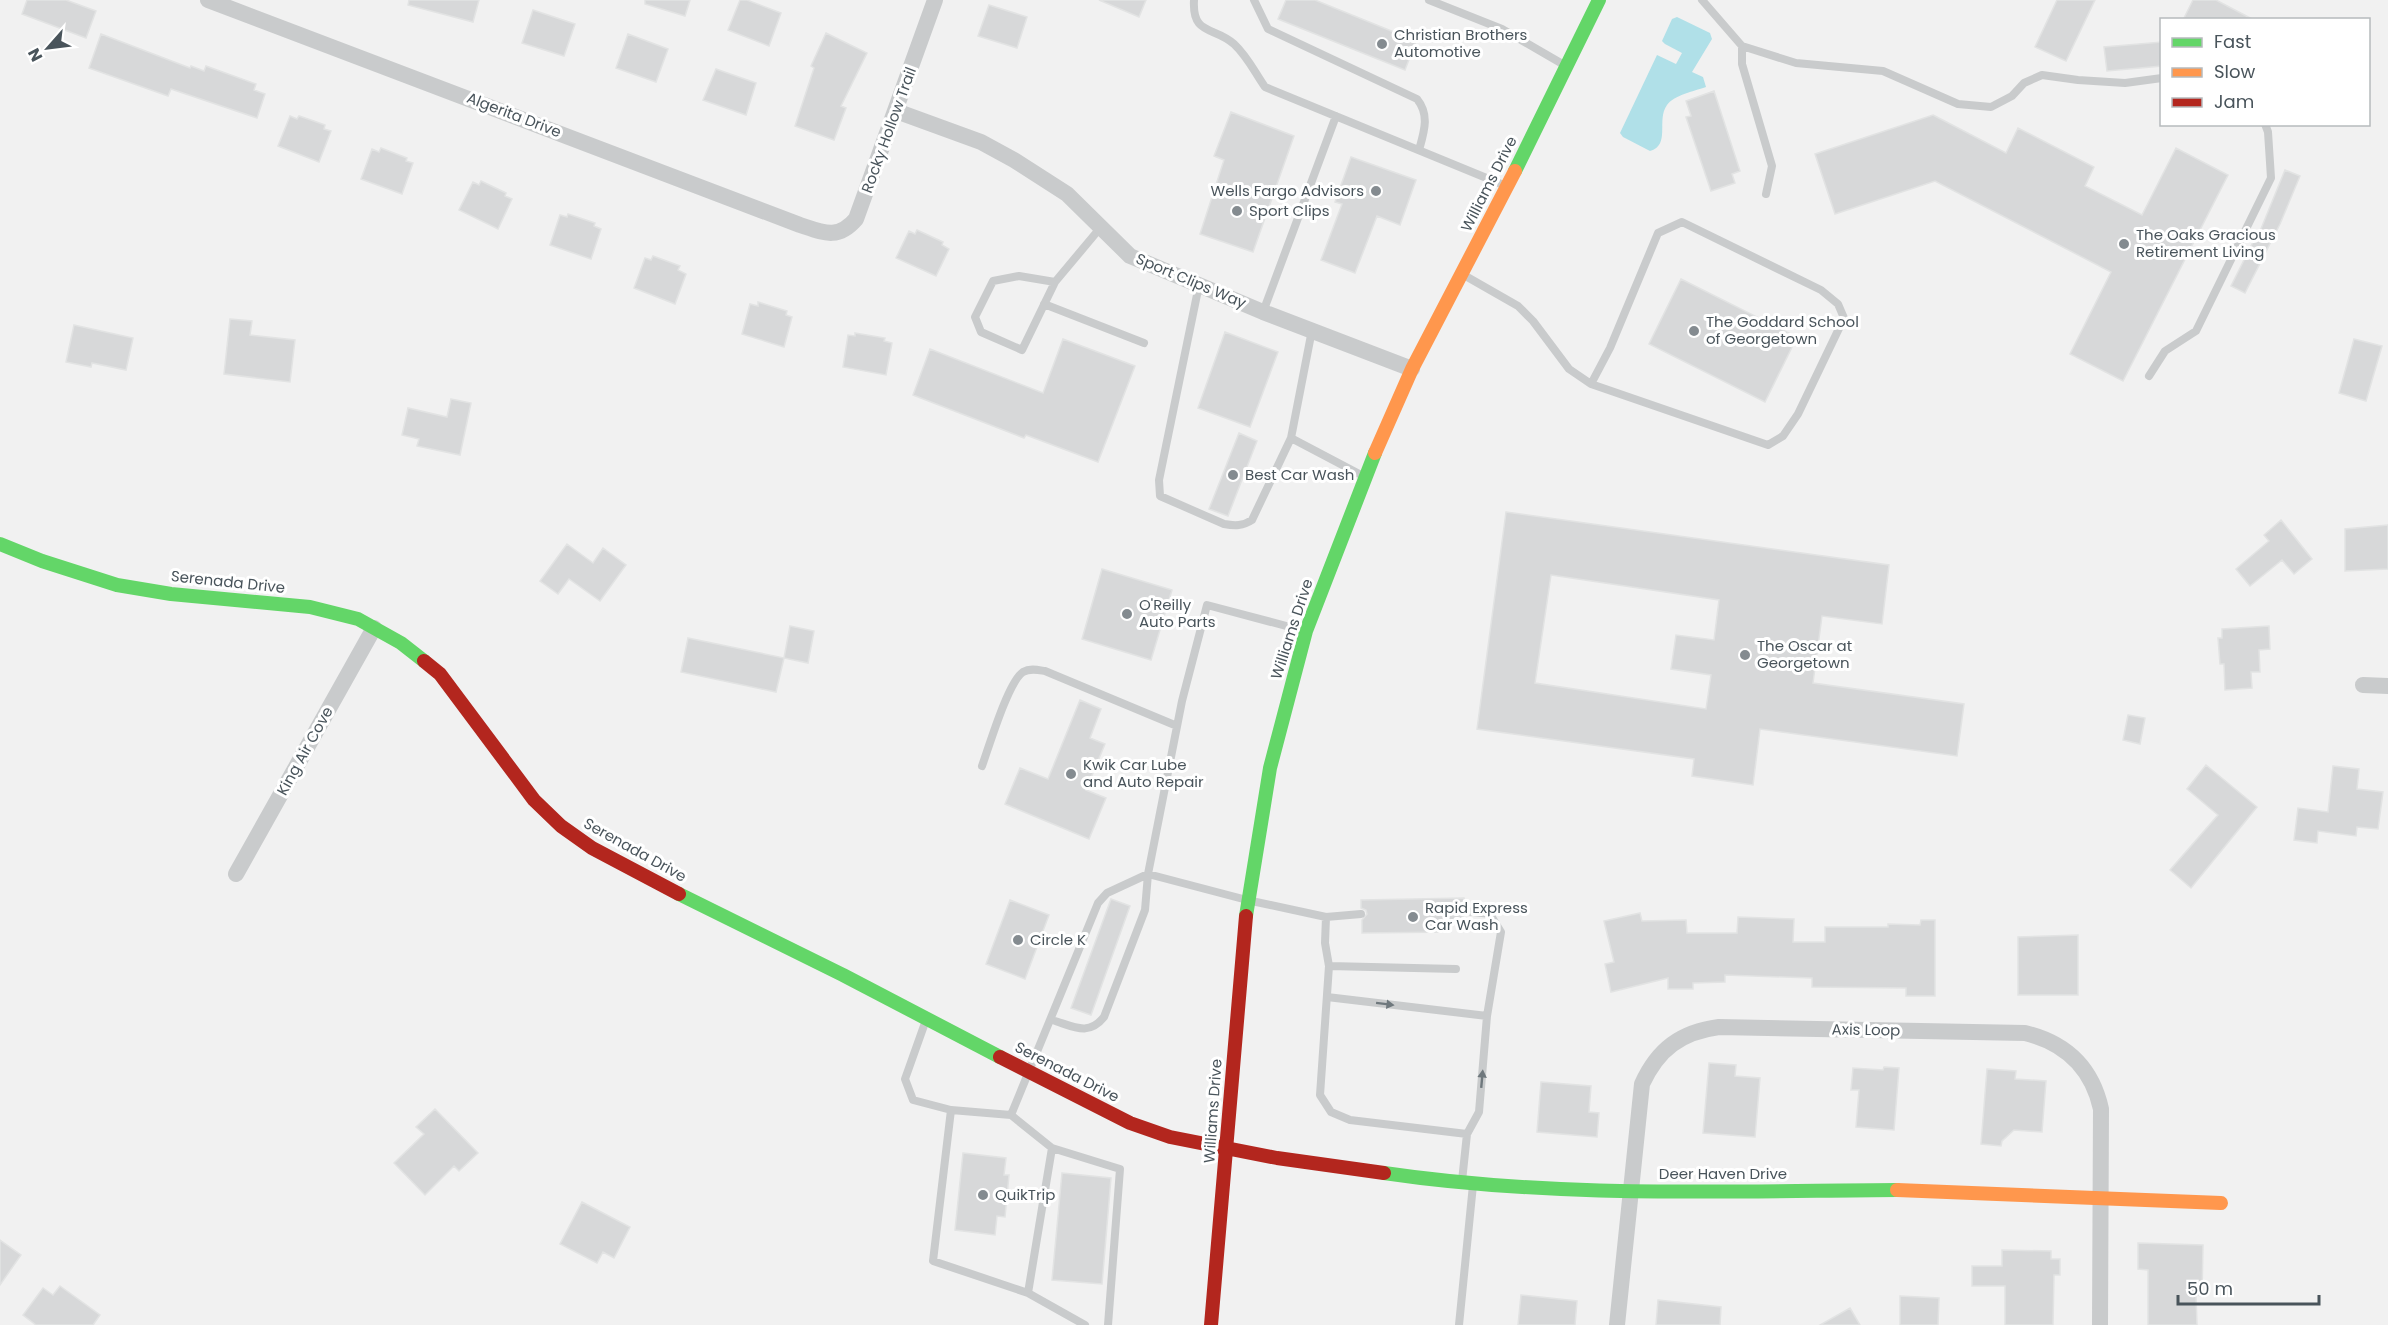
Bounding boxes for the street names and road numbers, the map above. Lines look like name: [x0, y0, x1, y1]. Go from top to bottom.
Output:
street label: Rocky Hollow Trail: [856, 64, 921, 196]
street label: Algerita Drive: [464, 87, 565, 142]
street label: Williams Drive: [1455, 132, 1522, 235]
street label: Sport Clips Way: [1133, 248, 1250, 313]
street label: Serenada Drive: [170, 565, 286, 598]
street label: Williams Drive: [1265, 576, 1318, 682]
street label: King Air Cove: [271, 702, 338, 799]
street label: Serenada Drive: [580, 813, 690, 887]
street label: Axis Loop: [1832, 1018, 1901, 1041]
street label: Serenada Drive: [1011, 1036, 1123, 1107]
street label: Williams Drive: [1198, 1058, 1227, 1164]
street label: Deer Haven Drive: [1659, 1163, 1787, 1184]

